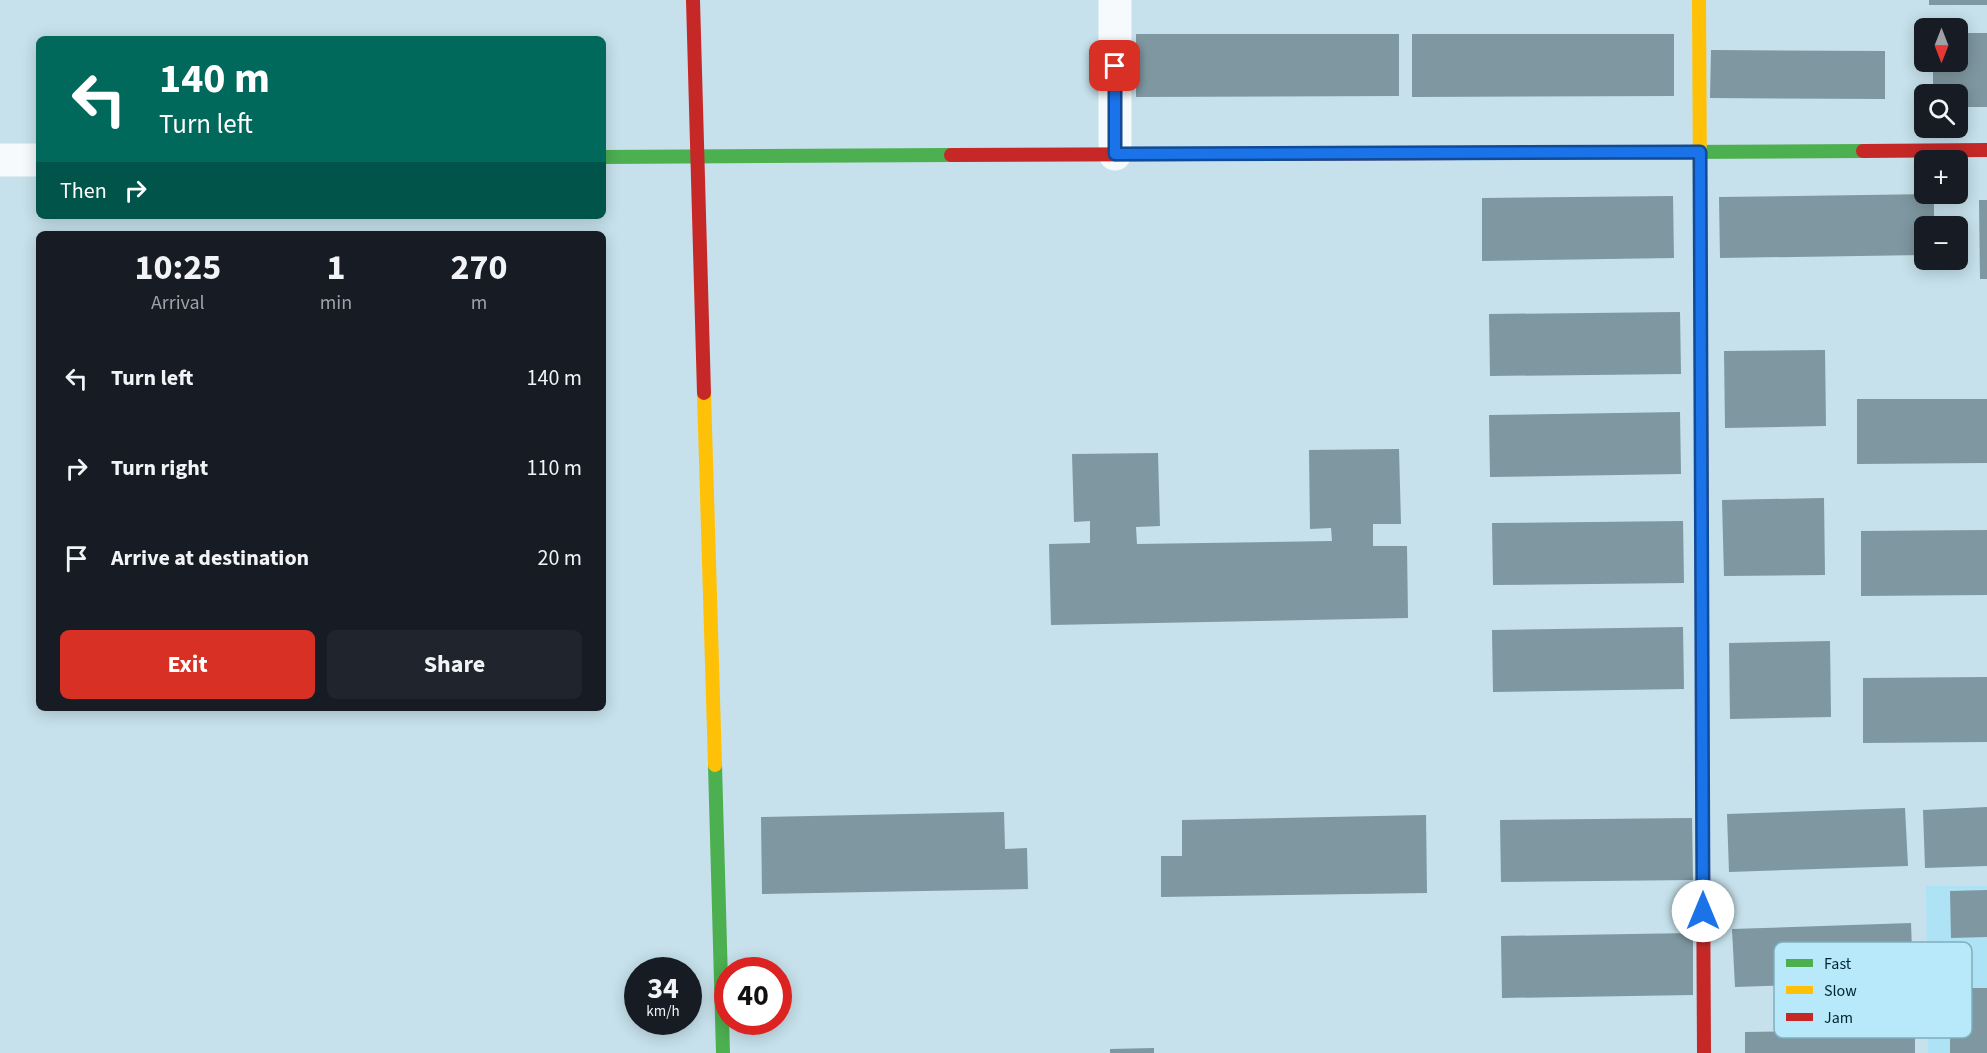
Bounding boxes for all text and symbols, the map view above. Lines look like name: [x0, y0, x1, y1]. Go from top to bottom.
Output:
north arrow: [1914, 18, 1968, 72]
map controls: [1914, 18, 1968, 270]
pin: [1089, 40, 1140, 91]
text: 140 m: [159, 49, 270, 109]
icon: arrive: [1098, 49, 1131, 82]
icon: left: [60, 60, 138, 138]
button: search: [1914, 84, 1968, 138]
text: Turn left: [159, 105, 253, 144]
button: +: [1914, 150, 1968, 204]
icon: right: [119, 174, 152, 207]
text: Then: [60, 175, 107, 207]
button: −: [1914, 216, 1968, 270]
text: 10:25: [134, 242, 221, 293]
text: 1: [326, 242, 345, 293]
text: 270: [451, 242, 508, 293]
text: Arrival: [151, 289, 205, 317]
text: min: [320, 289, 352, 317]
text: m: [471, 289, 487, 317]
icon: left: [60, 362, 93, 395]
text: Turn left: [111, 362, 193, 394]
text: 140 m: [527, 362, 582, 394]
icon: right: [60, 452, 93, 485]
text: Turn right: [111, 452, 208, 484]
text: 110 m: [527, 452, 582, 484]
icon: arrive: [60, 542, 93, 575]
text: Arrive at destination: [111, 542, 309, 574]
text: 20 m: [537, 542, 582, 574]
button: Exit: [60, 630, 315, 699]
button: Share: [327, 630, 582, 699]
position arrow: [1671, 879, 1735, 943]
legend: [1774, 942, 1972, 1038]
text: Fast: [1824, 953, 1852, 975]
speed limit sign: 40: [714, 957, 792, 1035]
text: 34: [647, 967, 679, 1010]
text: Slow: [1824, 980, 1857, 1002]
text: km/h: [646, 1001, 680, 1022]
text: Jam: [1824, 1007, 1853, 1029]

